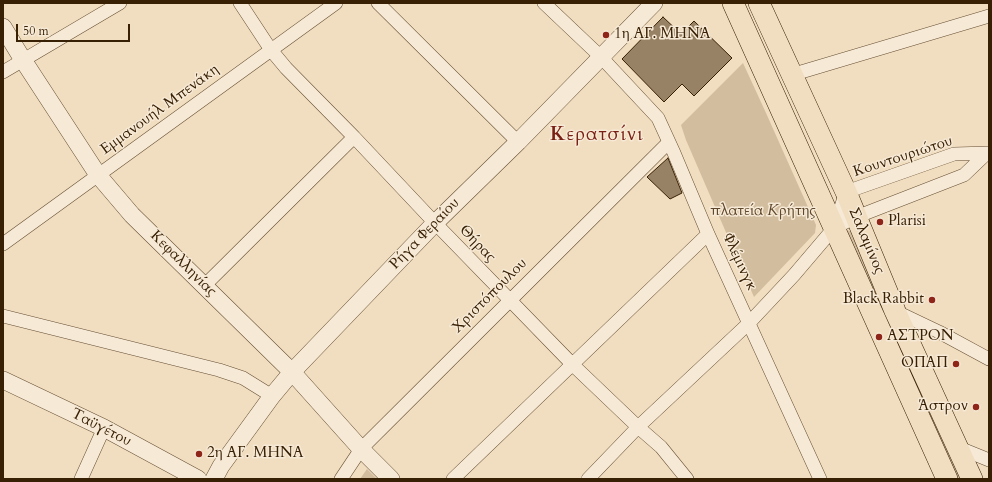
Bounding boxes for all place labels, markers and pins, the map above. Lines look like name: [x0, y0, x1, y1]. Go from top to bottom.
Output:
place label: 1η ΑΓ. ΜΗΝΑ: [614, 26, 710, 44]
marker: 1η ΑΓ. ΜΗΝΑ: [601, 30, 611, 40]
place label: Plarisi: [888, 213, 926, 231]
marker: Plarisi: [875, 217, 885, 227]
place label: Black Rabbit: [843, 291, 924, 309]
marker: Black Rabbit: [927, 295, 937, 305]
place label: ΑΣΤΡΟΝ: [887, 328, 954, 346]
marker: ΑΣΤΡΟΝ: [874, 332, 884, 342]
place label: ΟΠΑΠ: [901, 355, 948, 373]
marker: ΟΠΑΠ: [951, 359, 961, 369]
place label: Άστρον: [918, 398, 968, 416]
marker: Άστρον: [971, 402, 981, 412]
place label: 2η ΑΓ. ΜΗΝΑ: [207, 445, 303, 463]
marker: 2η ΑΓ. ΜΗΝΑ: [194, 449, 204, 459]

